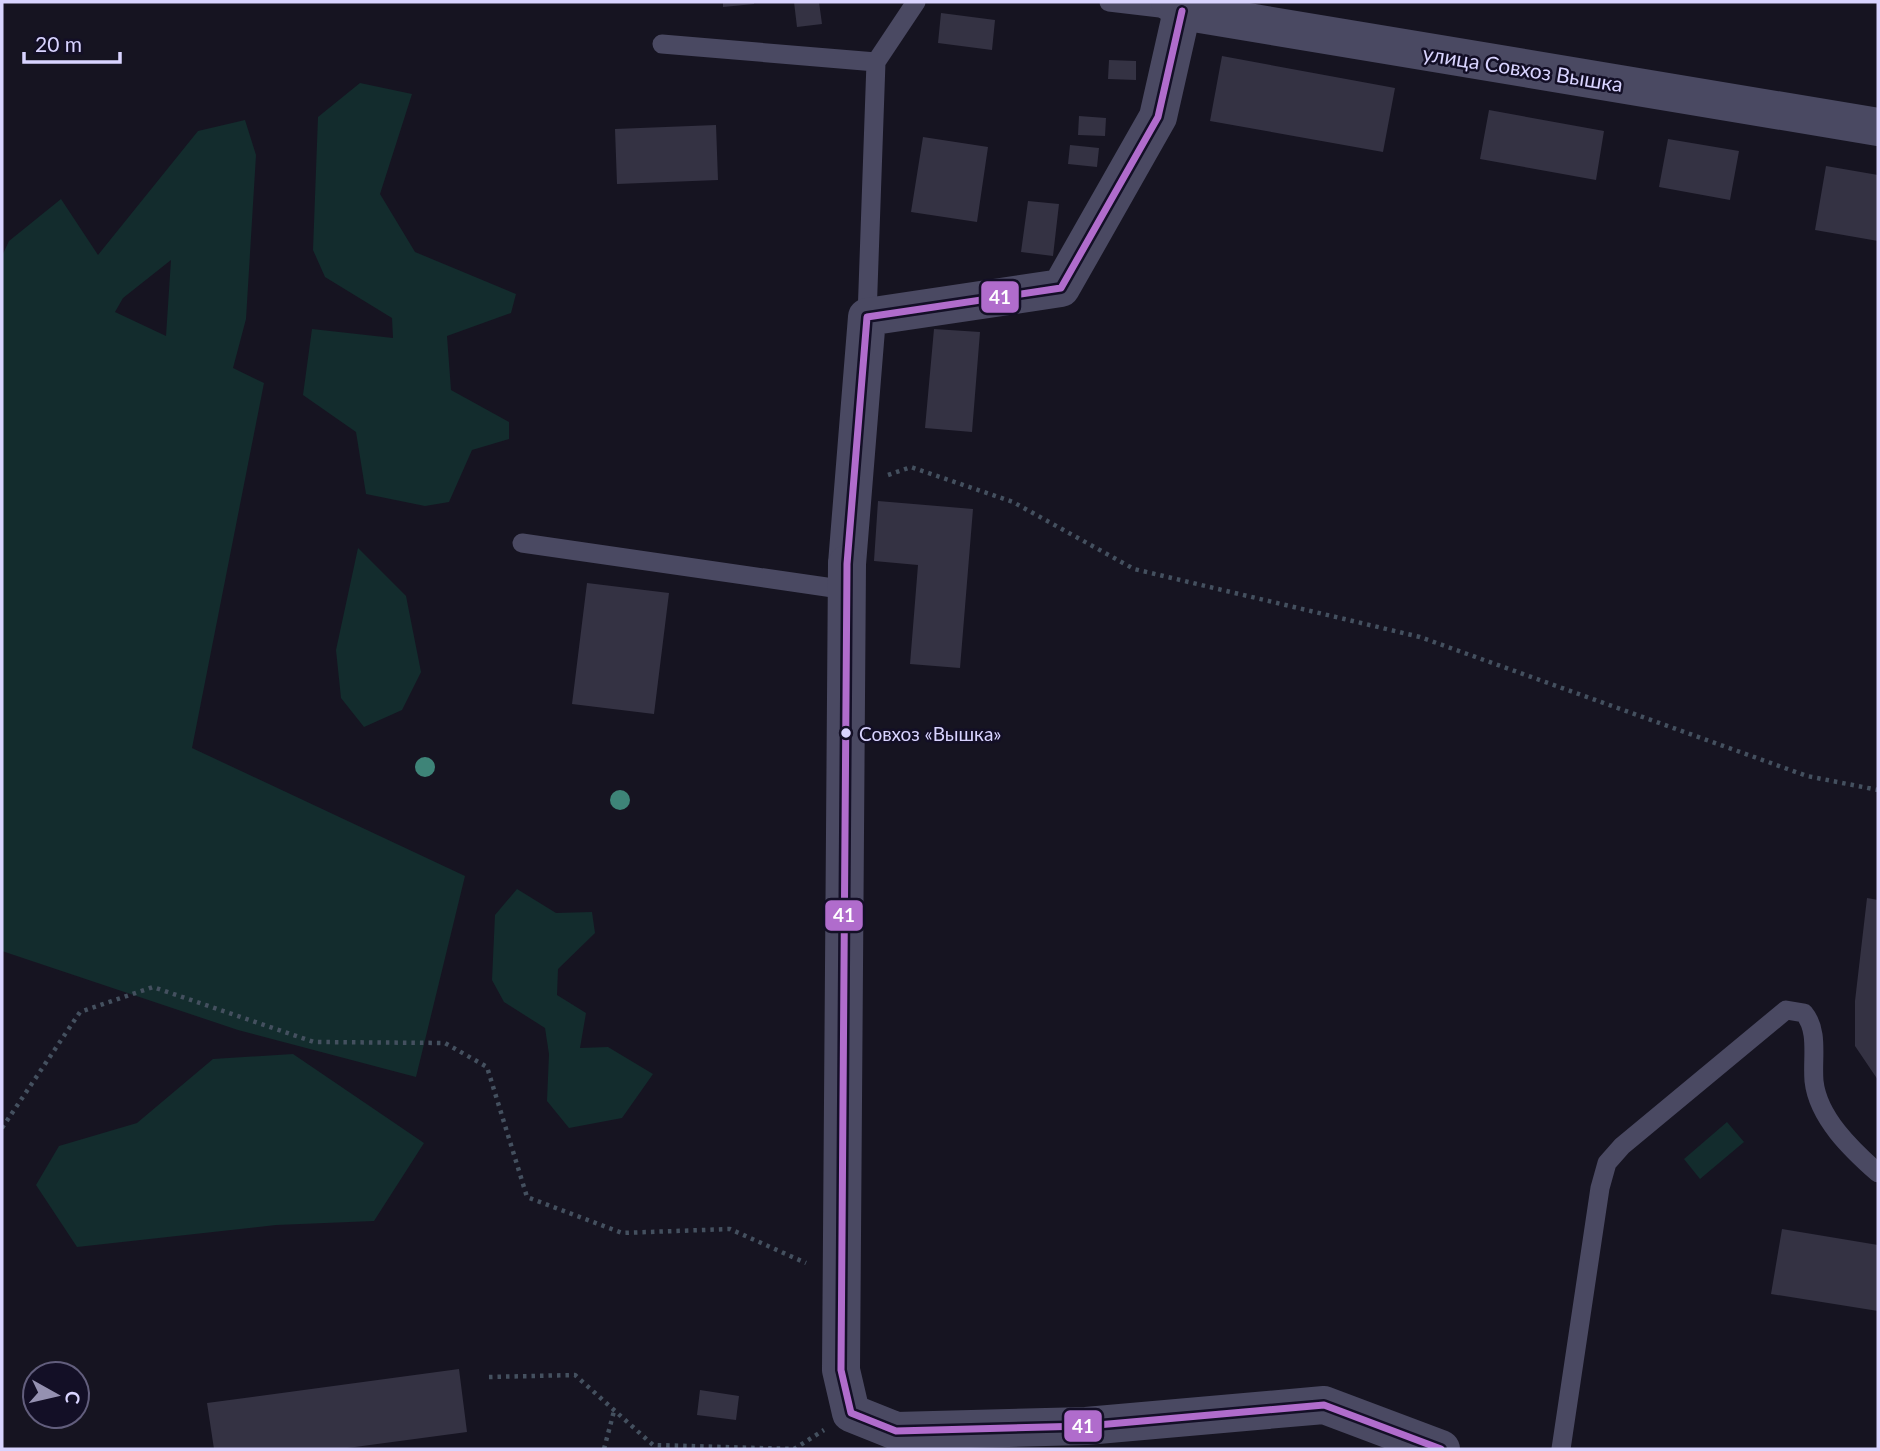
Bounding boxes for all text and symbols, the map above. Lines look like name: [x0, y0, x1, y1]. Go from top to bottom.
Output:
scale bar: [24, 21, 121, 65]
text: 20 m: [35, 31, 82, 56]
street label: улица Совхоз Вышка: [1421, 40, 1625, 96]
line badge: 41: [980, 280, 1020, 314]
text: 41: [989, 285, 1011, 308]
place label: Совхоз «Вышка»: [859, 722, 1002, 745]
marker: Совхоз «Вышка»: [839, 726, 853, 740]
line badge: 41: [824, 899, 864, 932]
text: 41: [833, 903, 855, 926]
north arrow: [21, 1360, 91, 1430]
text: С: [61, 1390, 86, 1406]
line badge: 41: [1063, 1409, 1103, 1443]
text: 41: [1072, 1414, 1094, 1437]

